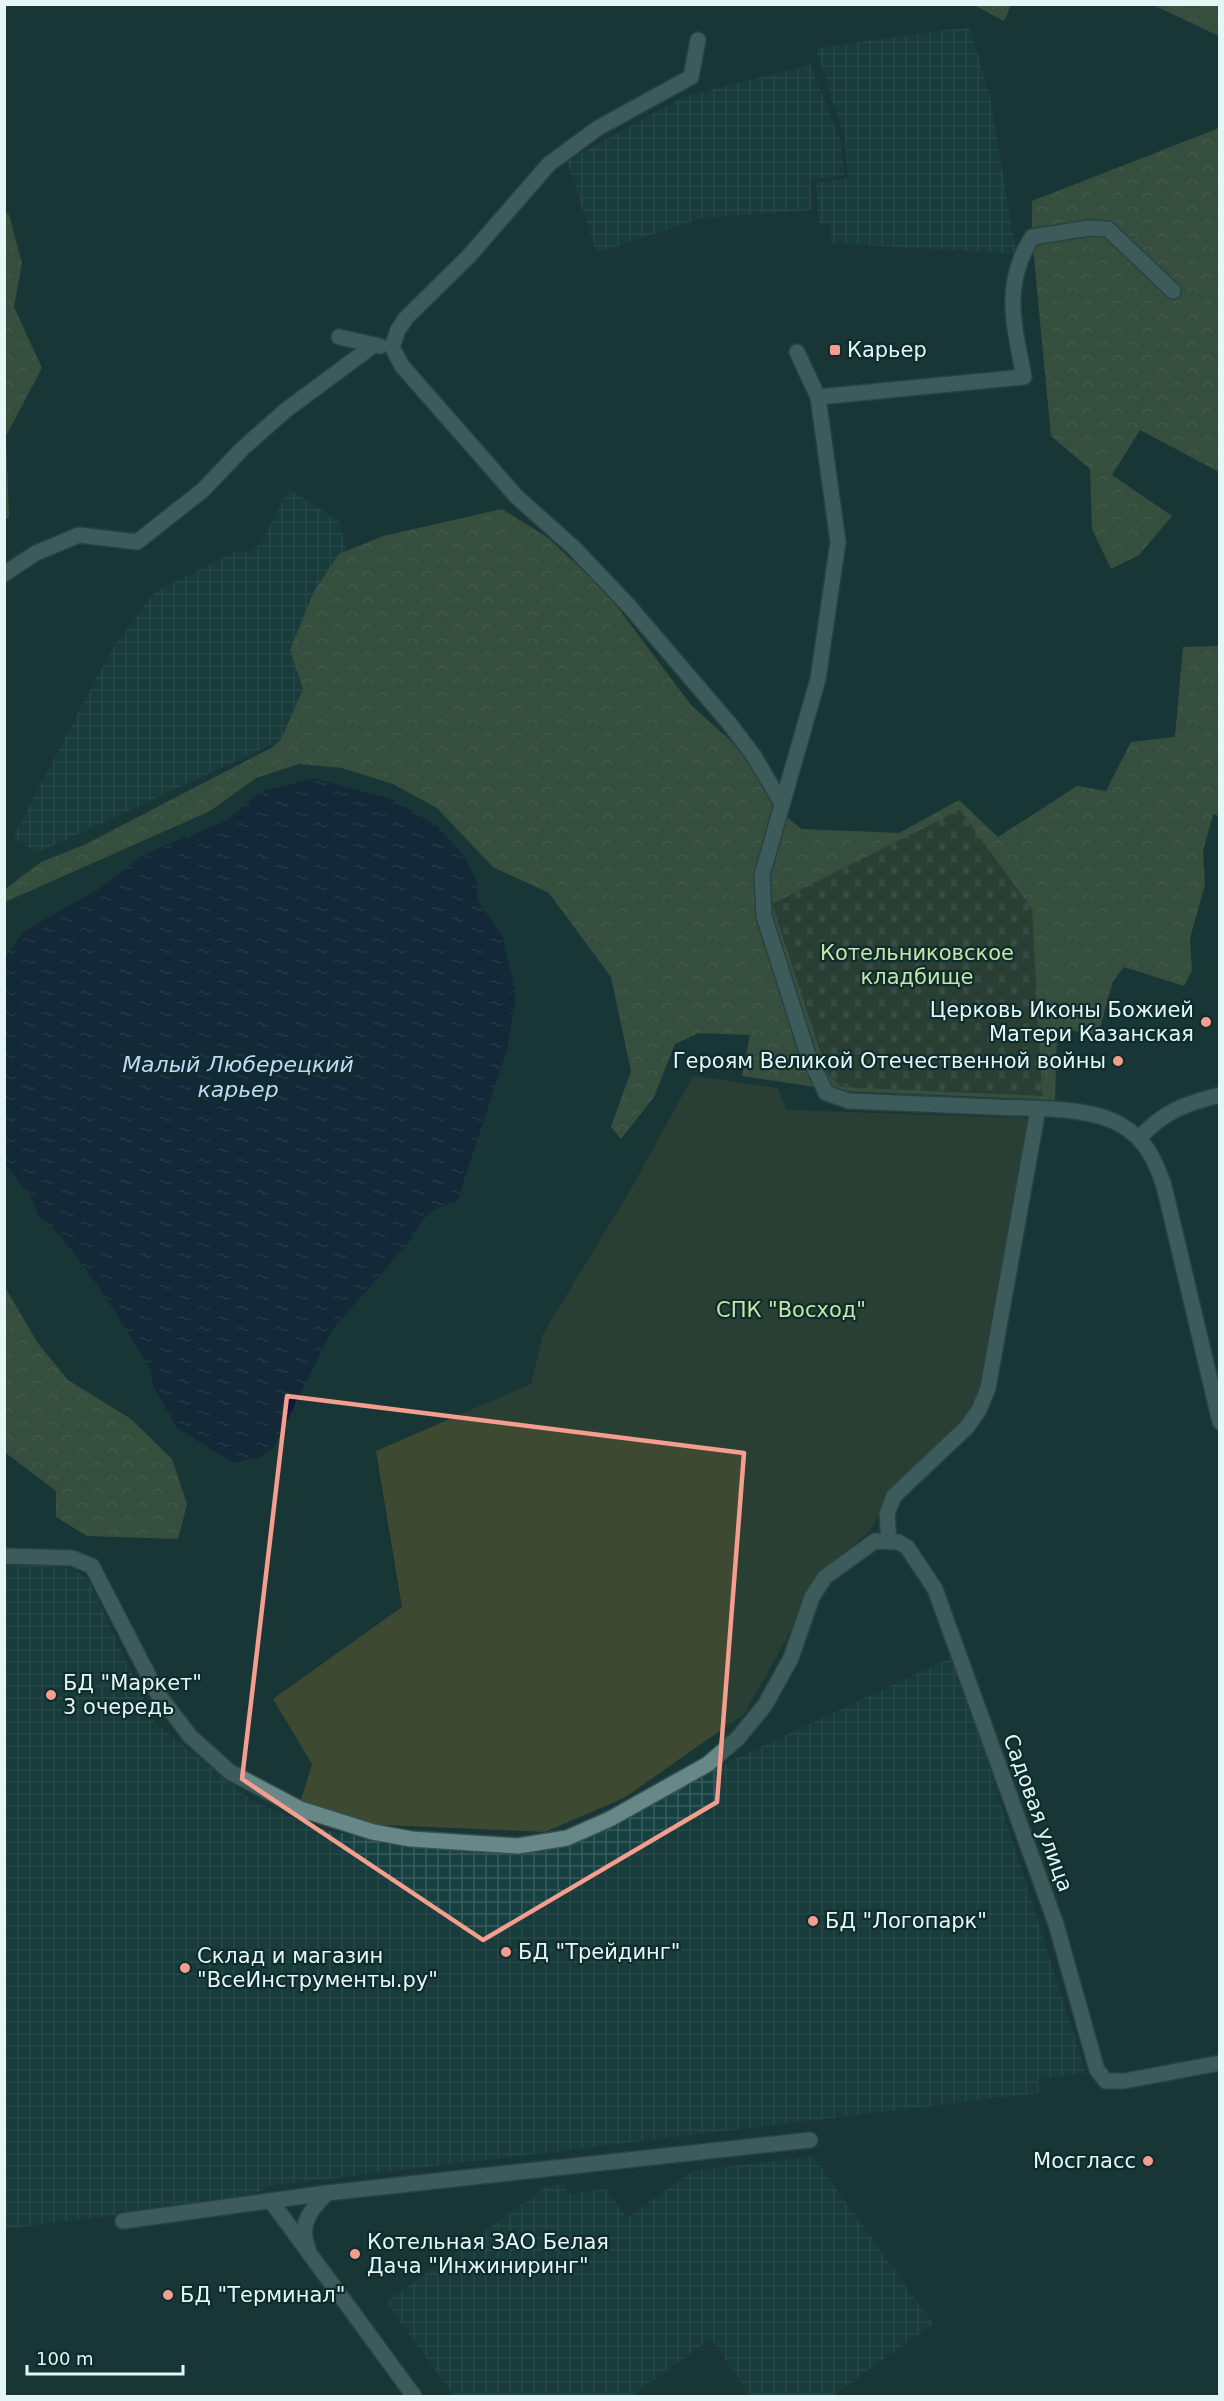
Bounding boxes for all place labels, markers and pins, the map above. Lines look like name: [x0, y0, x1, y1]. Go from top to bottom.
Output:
place label: Карьер: [847, 338, 927, 362]
marker: Карьер: [828, 343, 842, 357]
place label: Церковь Иконы Божией Матери Казанская: [930, 998, 1194, 1046]
marker: Церковь Иконы Божией Матери Казанская: [1199, 1015, 1213, 1029]
place label: Героям Великой Отечественной войны: [673, 1049, 1106, 1073]
marker: Героям Великой Отечественной войны: [1111, 1054, 1125, 1068]
place label: БД "Маркет" 3 очередь: [63, 1671, 202, 1719]
marker: БД "Маркет" 3 очередь: [44, 1688, 58, 1702]
place label: БД "Логопарк": [825, 1909, 987, 1933]
marker: БД "Логопарк": [806, 1914, 820, 1928]
place label: БД "Трейдинг": [518, 1940, 680, 1964]
place label: Склад и магазин "ВсеИнструменты.ру": [197, 1944, 438, 1992]
marker: БД "Трейдинг": [499, 1945, 513, 1959]
marker: Склад и магазин "ВсеИнструменты.ру": [178, 1961, 192, 1975]
place label: Мосгласс: [1033, 2149, 1136, 2173]
marker: Мосгласс: [1141, 2154, 1155, 2168]
place label: Котельная ЗАО Белая Дача "Инжиниринг": [367, 2230, 609, 2278]
marker: Котельная ЗАО Белая Дача "Инжиниринг": [348, 2247, 362, 2261]
place label: БД "Терминал": [180, 2283, 345, 2307]
marker: БД "Терминал": [161, 2288, 175, 2302]

